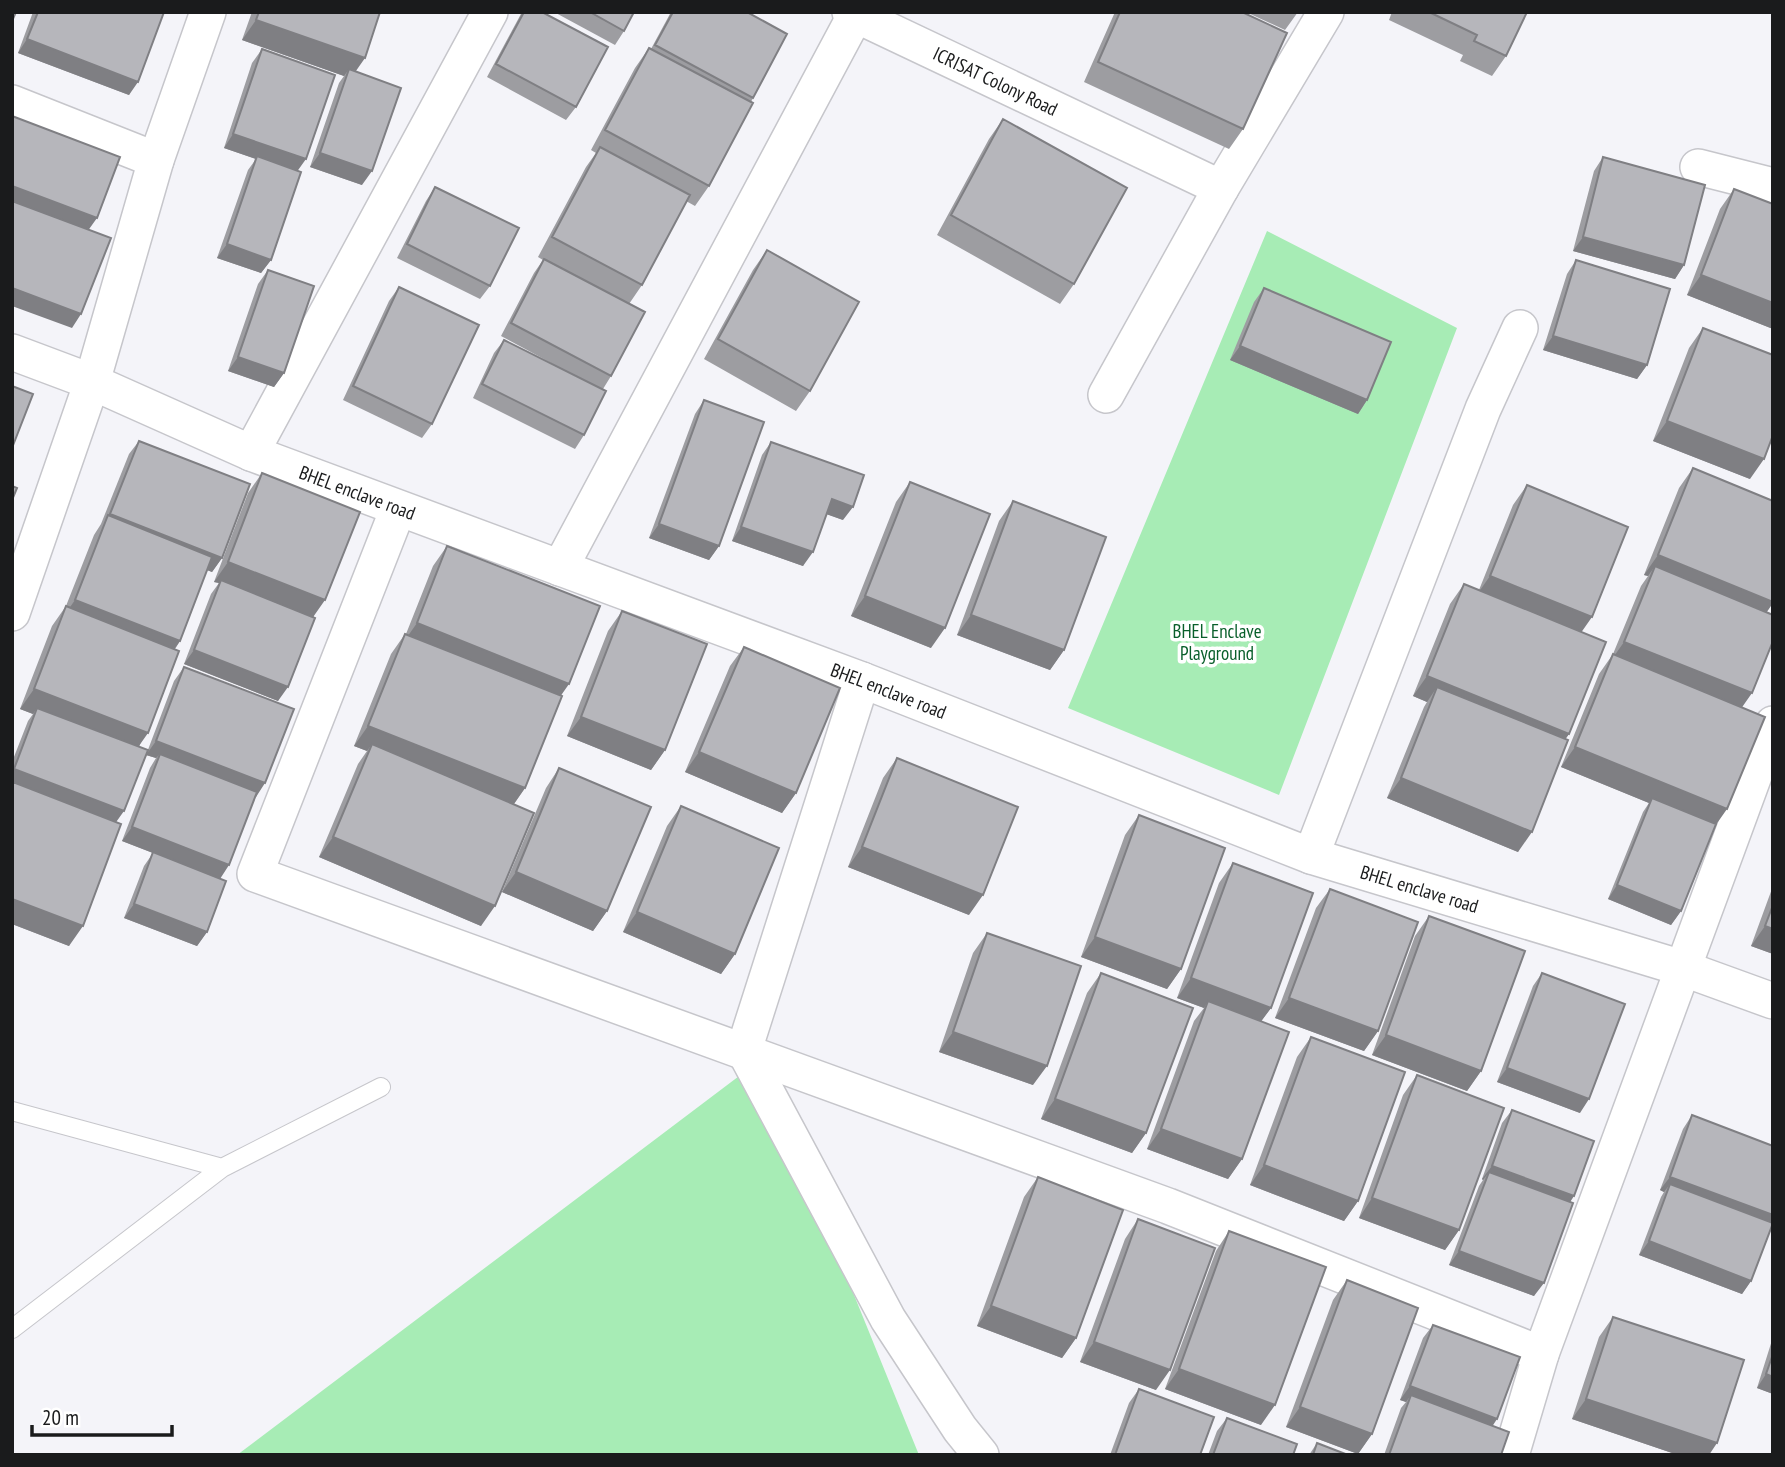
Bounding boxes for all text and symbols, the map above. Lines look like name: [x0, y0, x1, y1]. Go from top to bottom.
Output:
street label: ICRISAT Colony Road: [929, 41, 1062, 121]
street label: BHEL enclave road: [296, 460, 419, 525]
park label: BHEL Enclave Playground: [1172, 619, 1262, 665]
street label: BHEL enclave road: [827, 657, 950, 724]
street label: BHEL enclave road: [1358, 860, 1481, 918]
scale bar: [32, 1394, 172, 1438]
text: 20 m: [42, 1404, 79, 1431]

